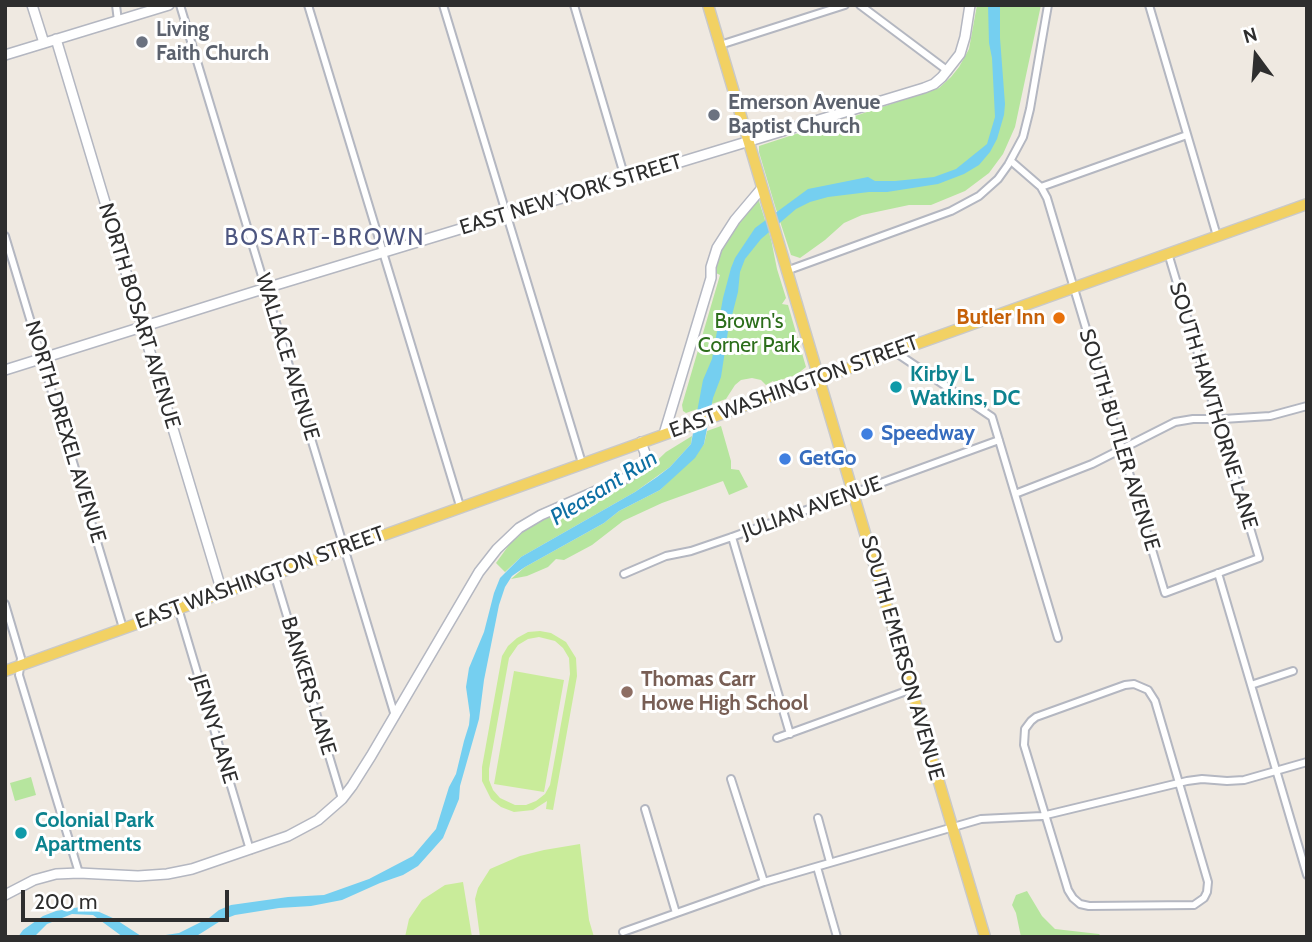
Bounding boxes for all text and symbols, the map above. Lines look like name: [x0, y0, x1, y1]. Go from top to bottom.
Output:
place label: Living Faith Church: [156, 17, 269, 67]
north arrow: [1221, 21, 1291, 91]
text: N: [1240, 22, 1260, 48]
marker: Living Faith Church: [134, 34, 150, 50]
place label: Emerson Avenue Baptist Church: [728, 90, 880, 140]
marker: Emerson Avenue Baptist Church: [706, 107, 722, 123]
street label: EAST NEW YORK STREET: [457, 149, 685, 241]
street label: NORTH BOSART AVENUE: [93, 200, 185, 432]
district label: BOSART-BROWN: [226, 224, 424, 252]
street label: WALLACE AVENUE: [250, 271, 324, 443]
street label: SOUTH HAWTHORNE LANE: [1163, 279, 1263, 533]
place label: Butler Inn: [956, 305, 1045, 331]
park label: Brown's Corner Park: [698, 309, 800, 359]
marker: Butler Inn: [1051, 310, 1067, 326]
street label: NORTH DREXEL AVENUE: [19, 318, 111, 546]
street label: SOUTH BUTLER AVENUE: [1073, 326, 1165, 554]
street label: EAST WASHINGTON STREET: [666, 330, 922, 444]
place label: Kirby L Watkins, DC: [910, 362, 1020, 412]
marker: Kirby L Watkins, DC: [888, 379, 904, 395]
place label: Speedway: [881, 421, 975, 447]
marker: Speedway: [859, 426, 875, 442]
water label: Pleasant Run: [545, 444, 663, 532]
place label: GetGo: [799, 446, 857, 472]
marker: GetGo: [777, 451, 793, 467]
street label: JULIAN AVENUE: [739, 471, 885, 545]
street label: EAST WASHINGTON STREET: [132, 521, 388, 635]
street label: SOUTH EMERSON AVENUE: [855, 533, 949, 783]
street label: BANKERS LANE: [275, 614, 341, 758]
place label: Thomas Carr Howe High School: [641, 667, 808, 717]
street label: JENNY LANE: [185, 671, 243, 787]
marker: Thomas Carr Howe High School: [619, 684, 635, 700]
place label: Colonial Park Apartments: [35, 808, 154, 858]
marker: Colonial Park Apartments: [13, 825, 29, 841]
scale bar: [24, 876, 233, 920]
text: 200 m: [34, 889, 97, 914]

